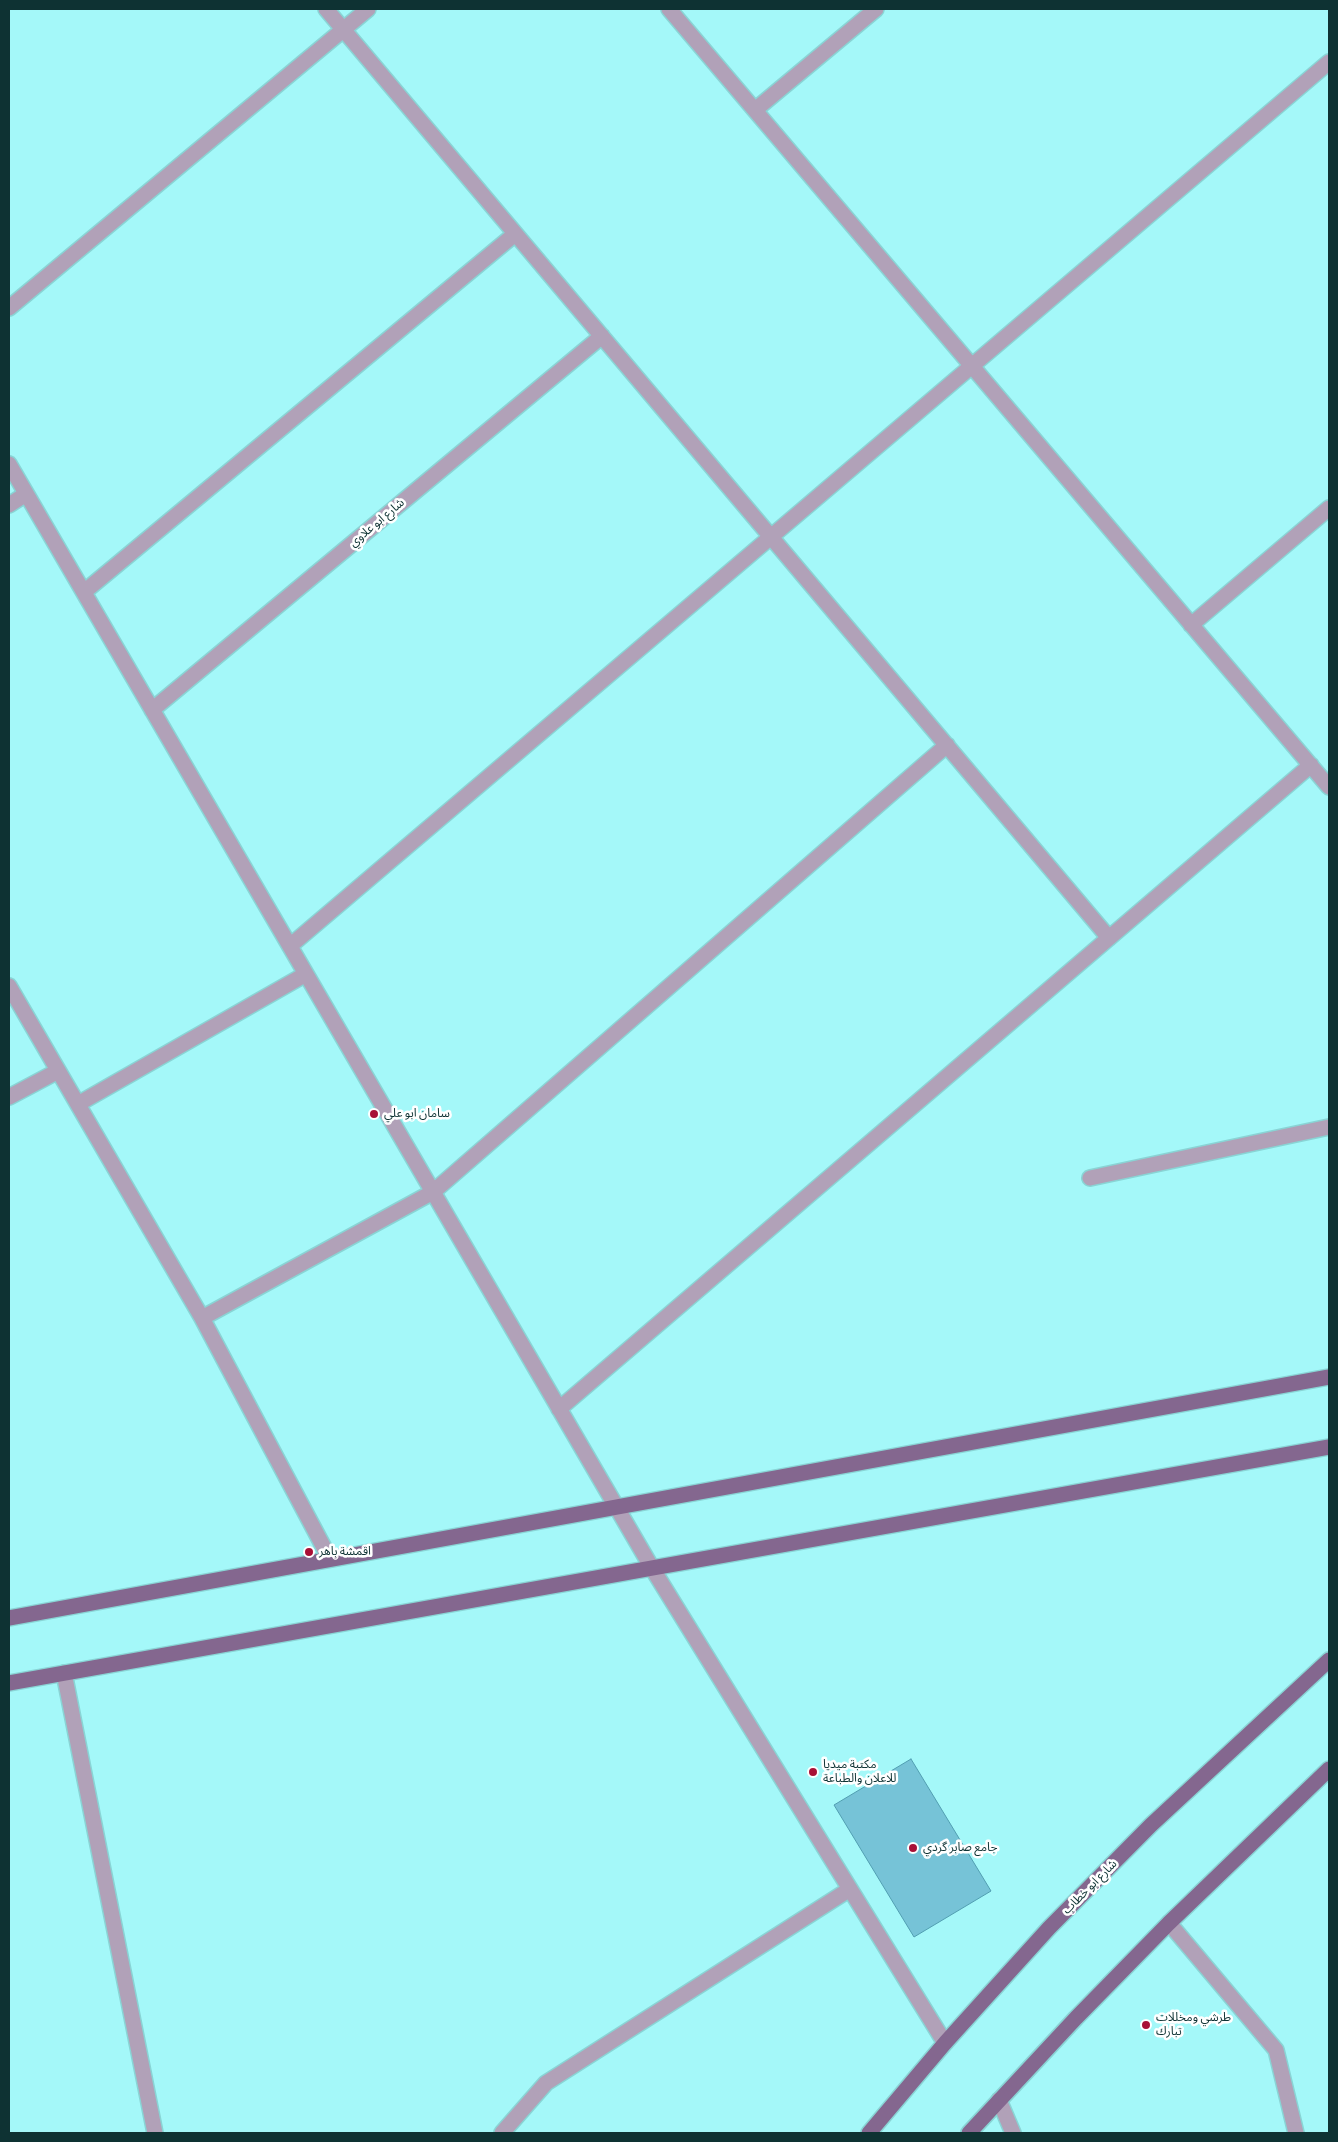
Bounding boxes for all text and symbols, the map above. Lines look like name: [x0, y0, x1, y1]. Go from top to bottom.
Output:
street label: شارع ابو علاوي: [346, 496, 408, 550]
place label: سامان ابو علي: [384, 1107, 450, 1121]
marker: سامان ابو علي: [368, 1108, 380, 1120]
place label: اقمشة باهر: [319, 1545, 371, 1559]
marker: اقمشة باهر: [303, 1546, 315, 1558]
place label: مكتبة ميديا للاعلان والطباعة: [823, 1758, 896, 1786]
marker: مكتبة ميديا للاعلان والطباعة: [807, 1766, 819, 1778]
place label: جامع صابر گردي: [923, 1841, 998, 1855]
marker: جامع صابر گردي: [907, 1842, 919, 1854]
street label: شارع ابو خطاب: [1060, 1857, 1120, 1917]
place label: طرشي ومخللات تبارك: [1156, 2011, 1231, 2039]
marker: طرشي ومخللات تبارك: [1140, 2019, 1152, 2031]

